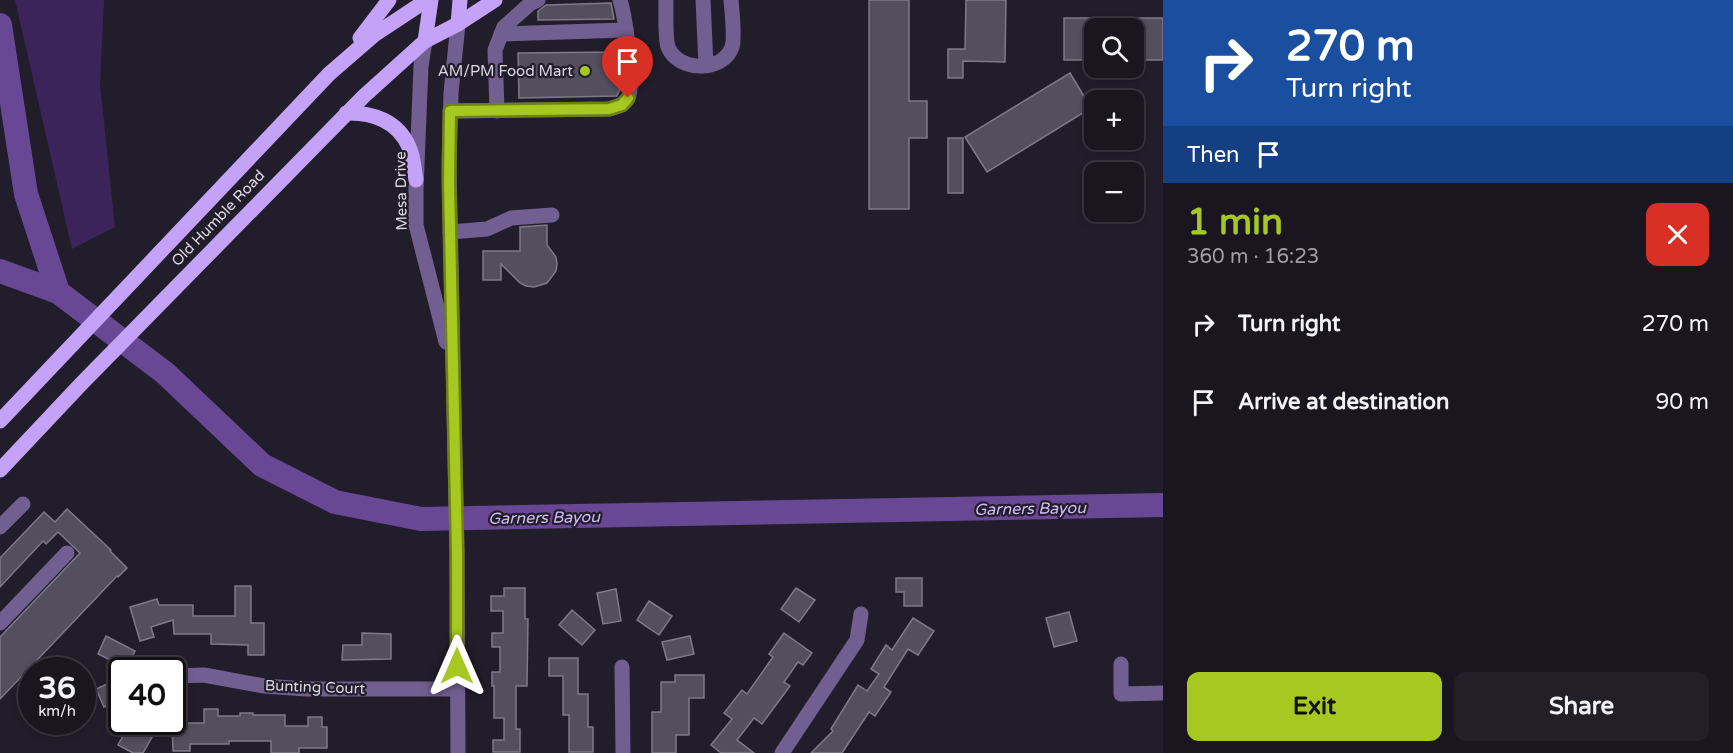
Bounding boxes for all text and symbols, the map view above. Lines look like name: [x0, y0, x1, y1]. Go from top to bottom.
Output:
map controls: [1084, 18, 1144, 222]
button: search: [1084, 18, 1144, 78]
text: 270 m: [1286, 21, 1415, 72]
icon: right: [1187, 24, 1265, 102]
pin: [602, 36, 653, 98]
icon: arrive: [611, 45, 644, 78]
place label: AM/PM Food Mart: [438, 62, 573, 80]
marker: AM/PM Food Mart: [578, 64, 592, 78]
text: Turn right: [1286, 72, 1412, 105]
button: +: [1084, 90, 1144, 150]
icon: arrive: [1252, 138, 1285, 171]
text: Then: [1187, 142, 1240, 168]
street label: Mesa Drive: [391, 151, 411, 231]
button: −: [1084, 162, 1144, 222]
street label: Old Humble Road: [168, 166, 268, 270]
text: 1 min: [1187, 201, 1283, 244]
button: close: [1646, 203, 1709, 266]
text: 360 m · 16:23: [1187, 245, 1319, 269]
icon: right: [1187, 308, 1220, 341]
text: Turn right: [1238, 311, 1340, 337]
text: 270 m: [1642, 311, 1709, 337]
icon: arrive: [1187, 386, 1220, 419]
text: Arrive at destination: [1238, 389, 1449, 415]
text: 90 m: [1655, 389, 1709, 415]
water label: Garners Bayou: [974, 498, 1087, 520]
water label: Garners Bayou: [488, 507, 601, 529]
position arrow: [425, 634, 489, 698]
speed limit sign: 40: [108, 657, 186, 735]
text: 36: [38, 670, 76, 707]
button: Exit: [1187, 672, 1442, 741]
button: Share: [1454, 672, 1709, 741]
street label: Bunting Court: [265, 676, 366, 698]
text: km/h: [38, 702, 76, 720]

